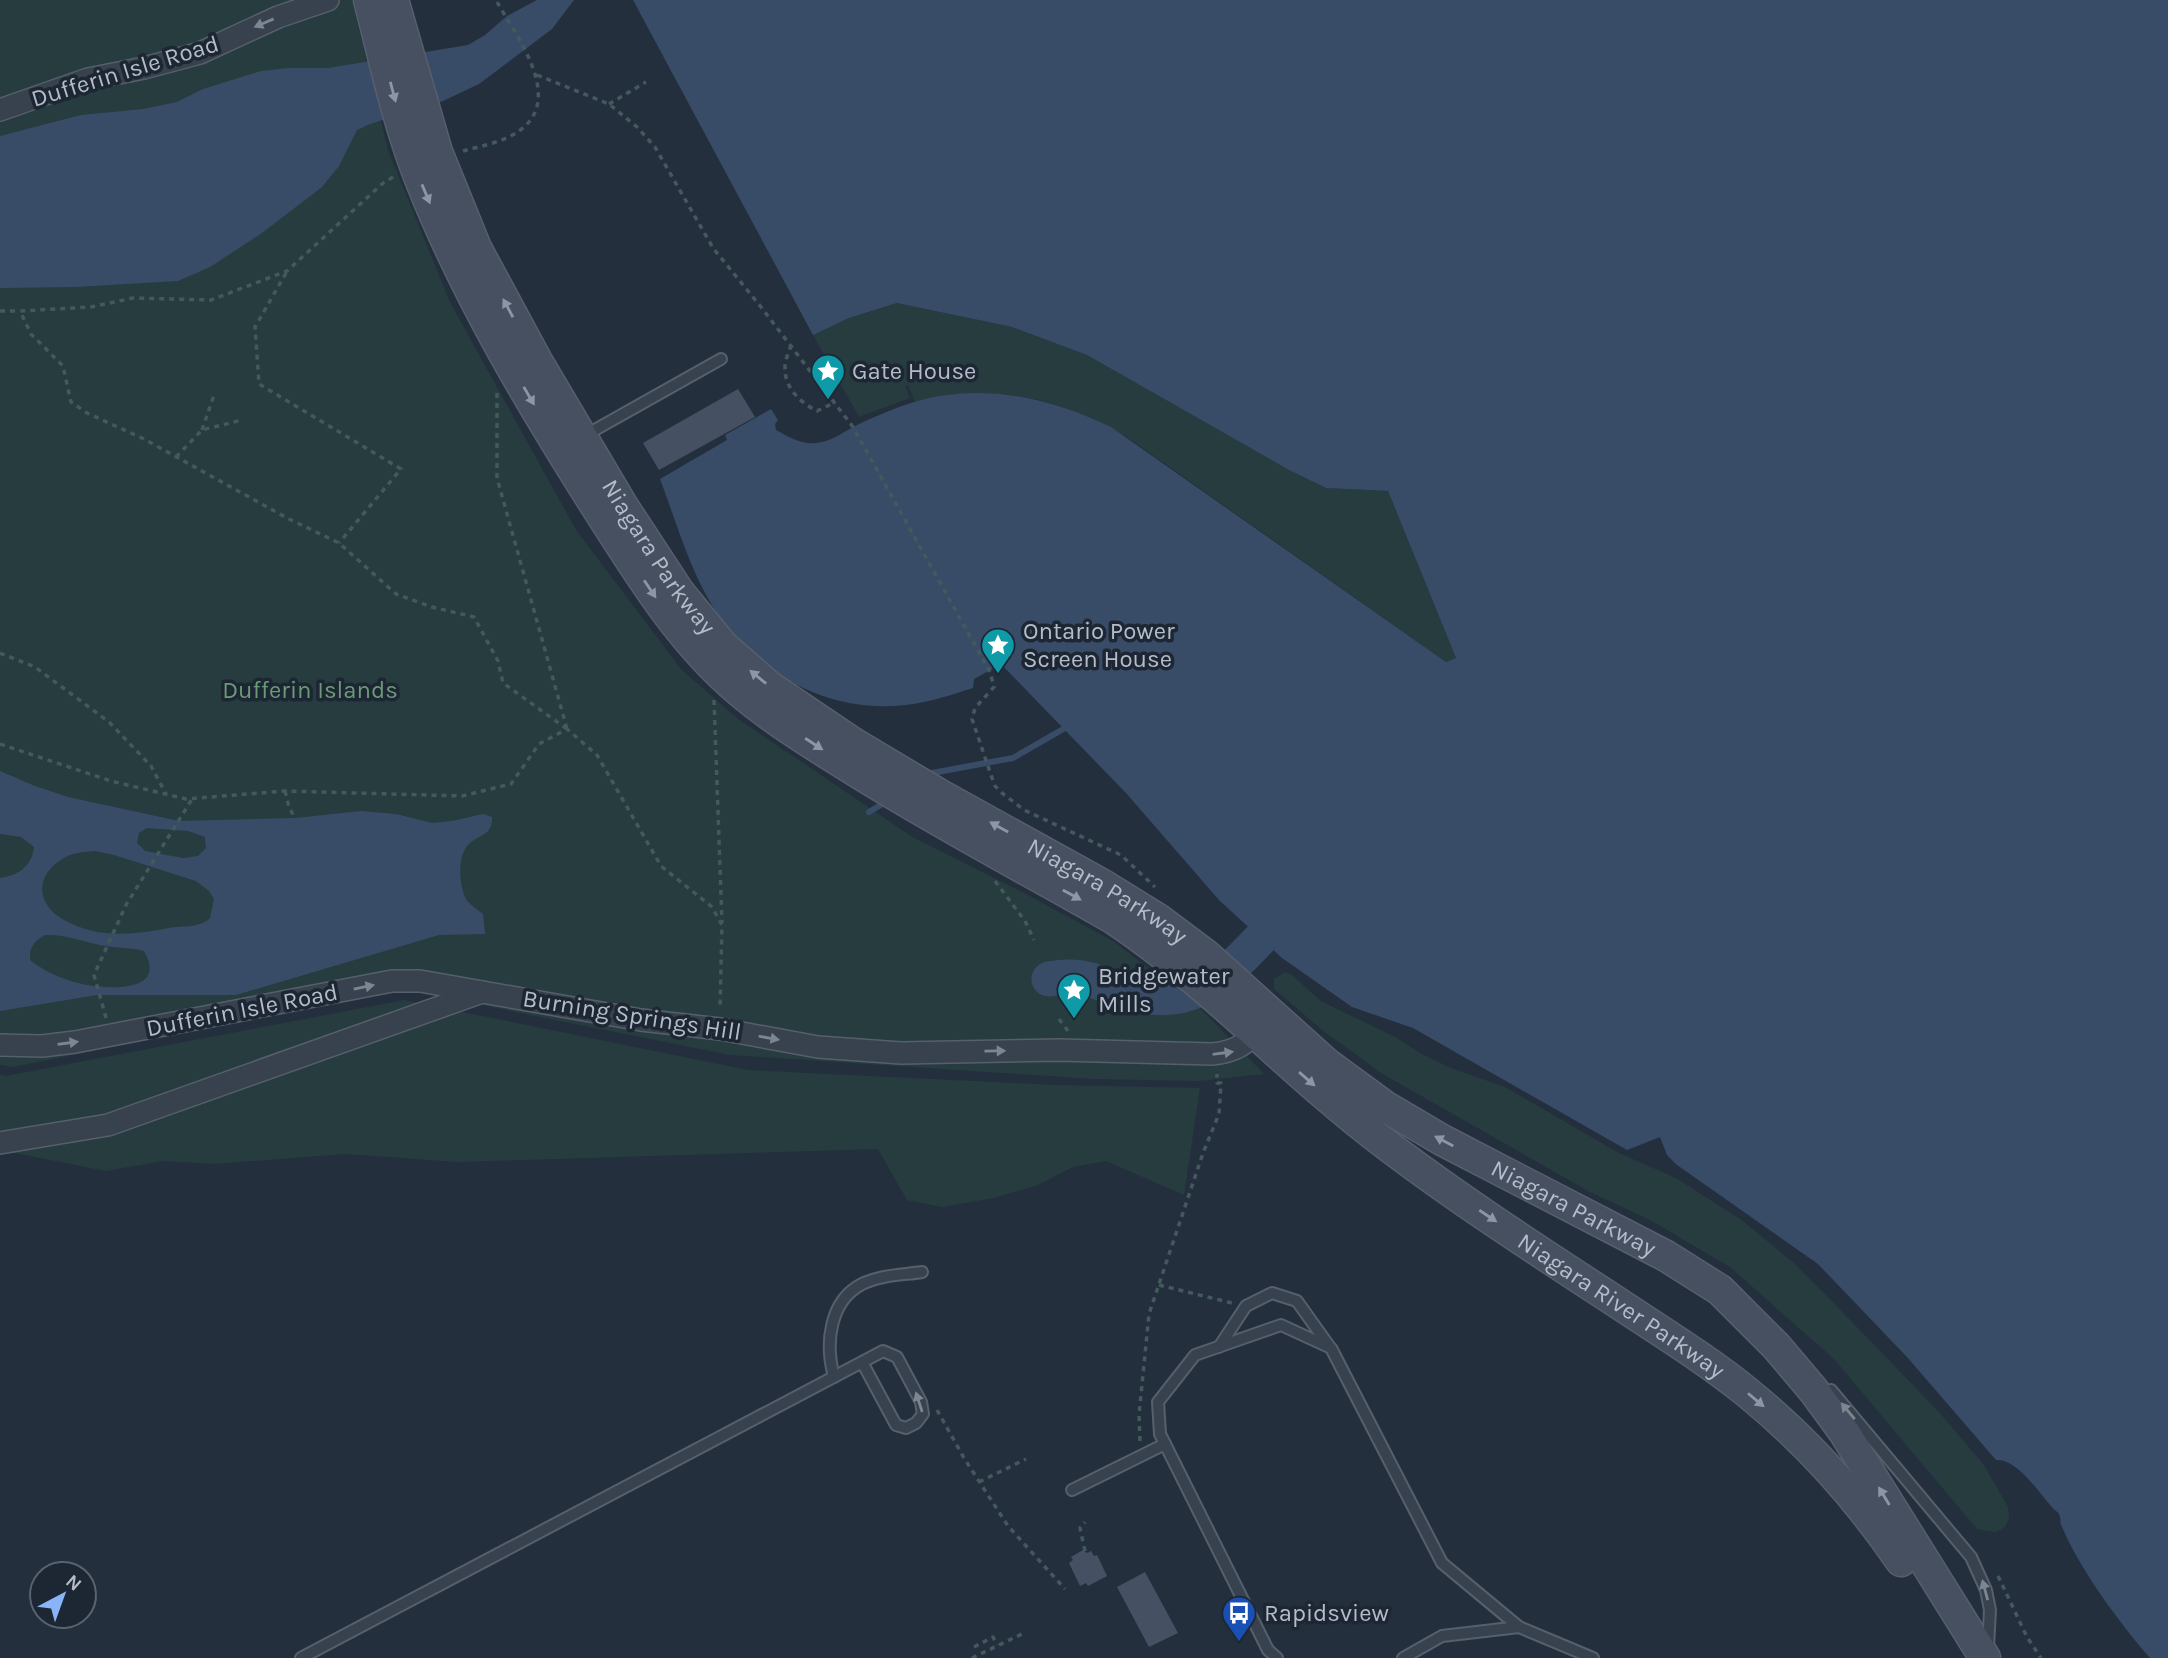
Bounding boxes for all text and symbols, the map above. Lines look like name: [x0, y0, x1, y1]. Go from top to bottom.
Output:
one-way arrow: [253, 18, 274, 29]
street label: Dufferin Isle Road: [28, 29, 222, 113]
one-way arrow: [388, 81, 399, 103]
one-way arrow: [421, 183, 432, 204]
one-way arrow: [502, 299, 514, 318]
place icon: Gate House: [809, 352, 847, 401]
place label: Gate House: [852, 357, 976, 385]
one-way arrow: [523, 387, 535, 406]
street label: Niagara Parkway: [596, 474, 722, 640]
one-way arrow: [643, 580, 657, 598]
place label: Ontario Power Screen House: [1023, 617, 1175, 673]
place icon: Ontario Power Screen House: [979, 626, 1017, 675]
one-way arrow: [749, 670, 767, 685]
park label: Dufferin Islands: [222, 676, 398, 704]
one-way arrow: [804, 738, 823, 751]
one-way arrow: [989, 821, 1009, 833]
street label: Niagara Parkway: [1023, 832, 1193, 950]
one-way arrow: [1063, 889, 1082, 901]
place label: Bridgewater Mills: [1098, 962, 1230, 1018]
place icon: Bridgewater Mills: [1055, 971, 1093, 1020]
street label: Dufferin Isle Road: [144, 978, 340, 1042]
one-way arrow: [353, 981, 375, 992]
street label: Burning Springs Hill: [521, 984, 743, 1046]
one-way arrow: [758, 1033, 780, 1044]
one-way arrow: [57, 1037, 79, 1048]
one-way arrow: [985, 1045, 1007, 1057]
one-way arrow: [1212, 1047, 1234, 1058]
one-way arrow: [1298, 1071, 1315, 1086]
one-way arrow: [1434, 1135, 1454, 1147]
street label: Niagara Parkway: [1487, 1154, 1661, 1262]
one-way arrow: [1479, 1209, 1497, 1223]
street label: Niagara River Parkway: [1512, 1227, 1730, 1384]
one-way arrow: [913, 1391, 923, 1412]
one-way arrow: [1747, 1392, 1765, 1408]
one-way arrow: [1840, 1402, 1856, 1420]
one-way arrow: [1877, 1487, 1890, 1506]
north arrow: [28, 1560, 98, 1630]
text: N: [61, 1570, 86, 1596]
one-way arrow: [1979, 1579, 1990, 1601]
bus stop icon: Rapidsview: [1220, 1594, 1258, 1643]
place label: Rapidsview: [1264, 1599, 1389, 1627]

